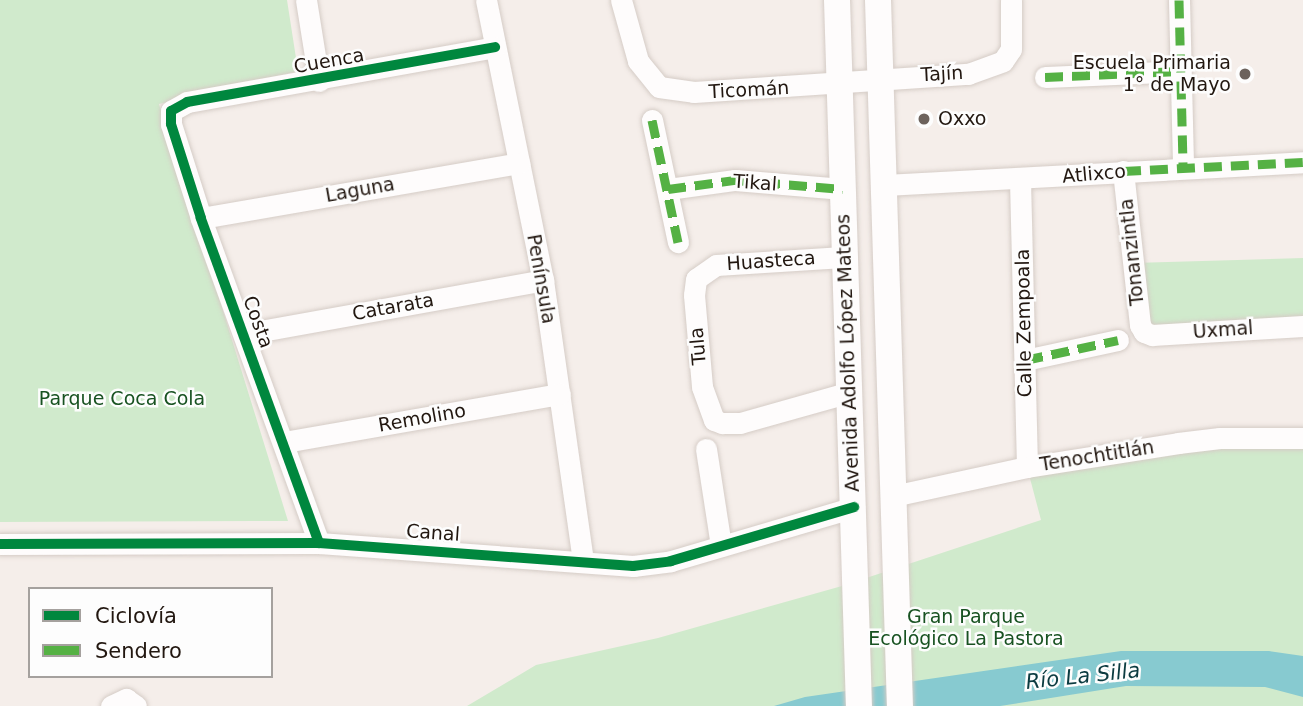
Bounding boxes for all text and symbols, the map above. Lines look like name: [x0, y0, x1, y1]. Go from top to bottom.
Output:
street label: Cuenca: [292, 44, 366, 78]
place label: Escuela Primaria 1° de Mayo: [1073, 52, 1231, 96]
street label: Tajín: [920, 61, 964, 87]
marker: Escuela Primaria 1° de Mayo: [1237, 66, 1253, 82]
street label: Ticomán: [708, 77, 790, 103]
place label: Oxxo: [938, 108, 986, 130]
marker: Oxxo: [916, 111, 932, 127]
street label: Atlixco: [1061, 160, 1127, 188]
street label: Tikal: [732, 170, 778, 196]
street label: Laguna: [324, 173, 396, 207]
street label: Tonanzintla: [1115, 197, 1149, 307]
street label: Avenida Adolfo López Mateos: [832, 214, 864, 492]
street label: Península: [522, 232, 560, 326]
street label: Huasteca: [726, 247, 816, 275]
street label: Calle Zempoala: [1011, 248, 1037, 398]
street label: Catarata: [350, 289, 436, 325]
street label: Costa: [238, 293, 278, 351]
street label: Uxmal: [1192, 317, 1254, 343]
street label: Tula: [685, 326, 711, 366]
park label: Parque Coca Cola: [39, 388, 205, 410]
street label: Remolino: [376, 399, 468, 437]
street label: Tenochtitlán: [1038, 436, 1156, 476]
street label: Canal: [405, 520, 461, 546]
legend: [28, 587, 273, 678]
text: Ciclovía: [95, 604, 177, 628]
park label: Gran Parque Ecológico La Pastora: [868, 606, 1064, 650]
text: Sendero: [95, 639, 182, 663]
water label: Río La Silla: [1025, 657, 1141, 695]

